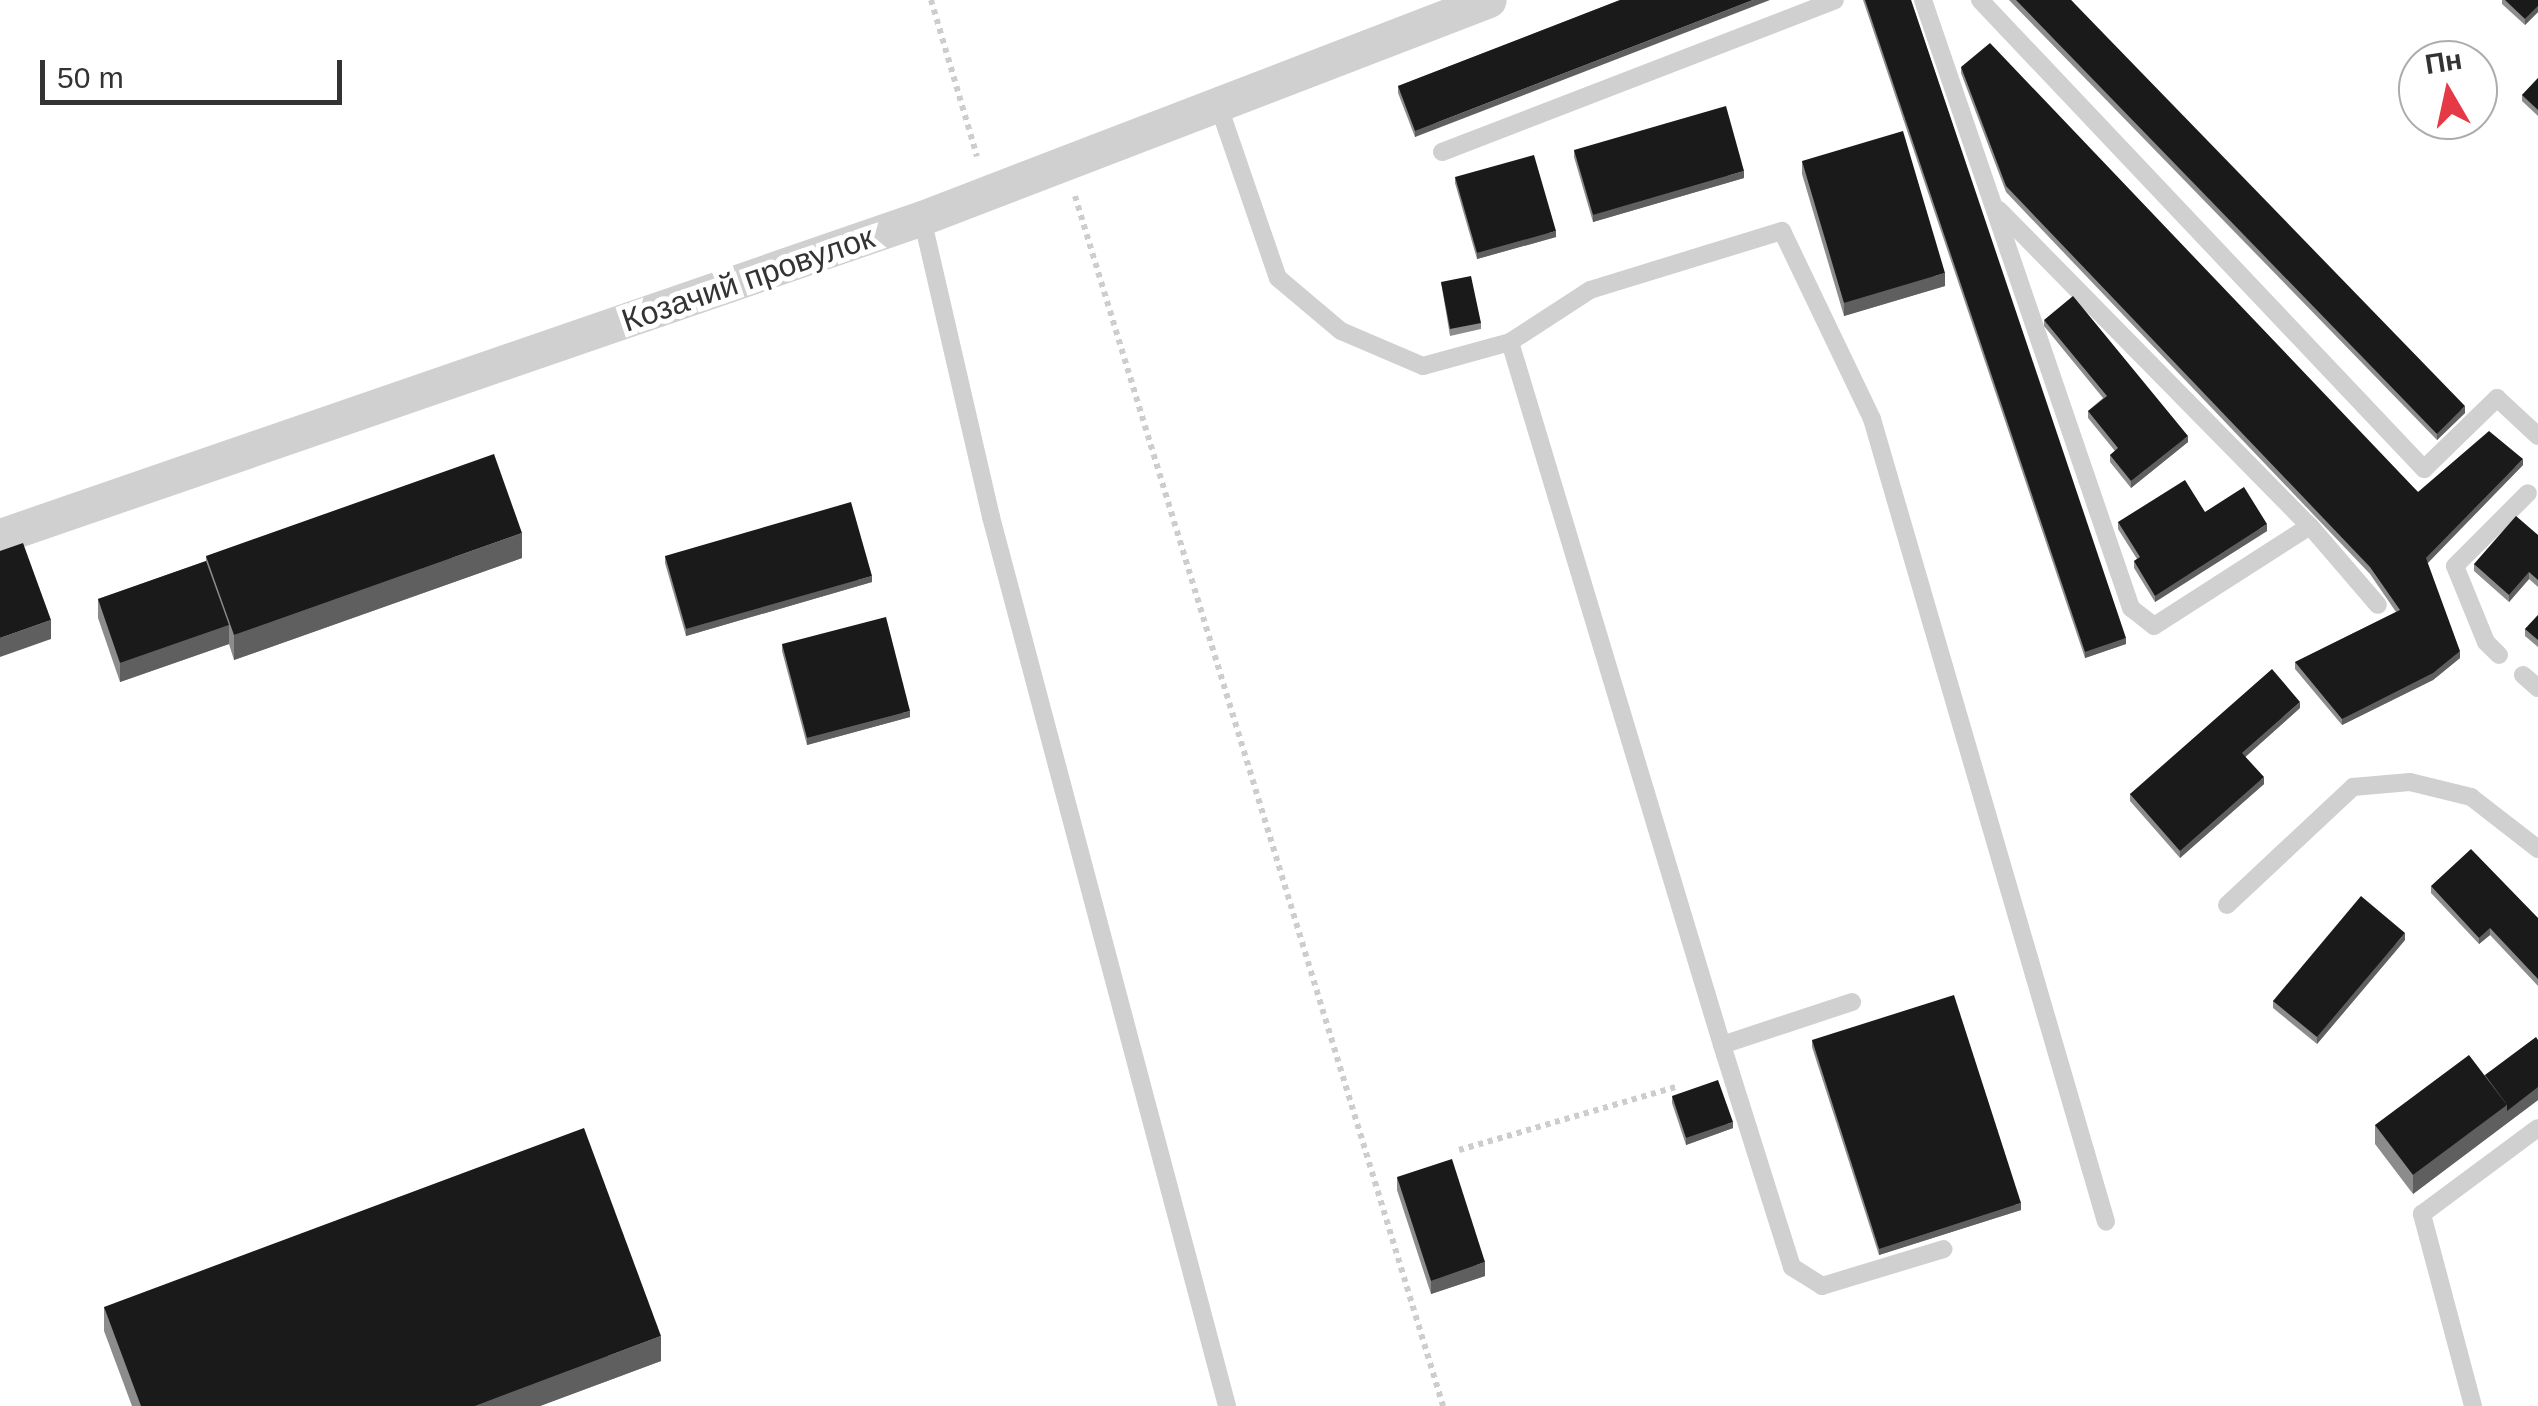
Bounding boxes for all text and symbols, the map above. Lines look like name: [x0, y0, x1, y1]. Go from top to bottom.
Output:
scale bar: [45, 40, 348, 102]
north arrow: [2398, 40, 2498, 140]
text: Пн: [2423, 44, 2464, 80]
text: 50 m: [57, 61, 124, 94]
street label: Козачий провулок: [617, 218, 879, 340]

